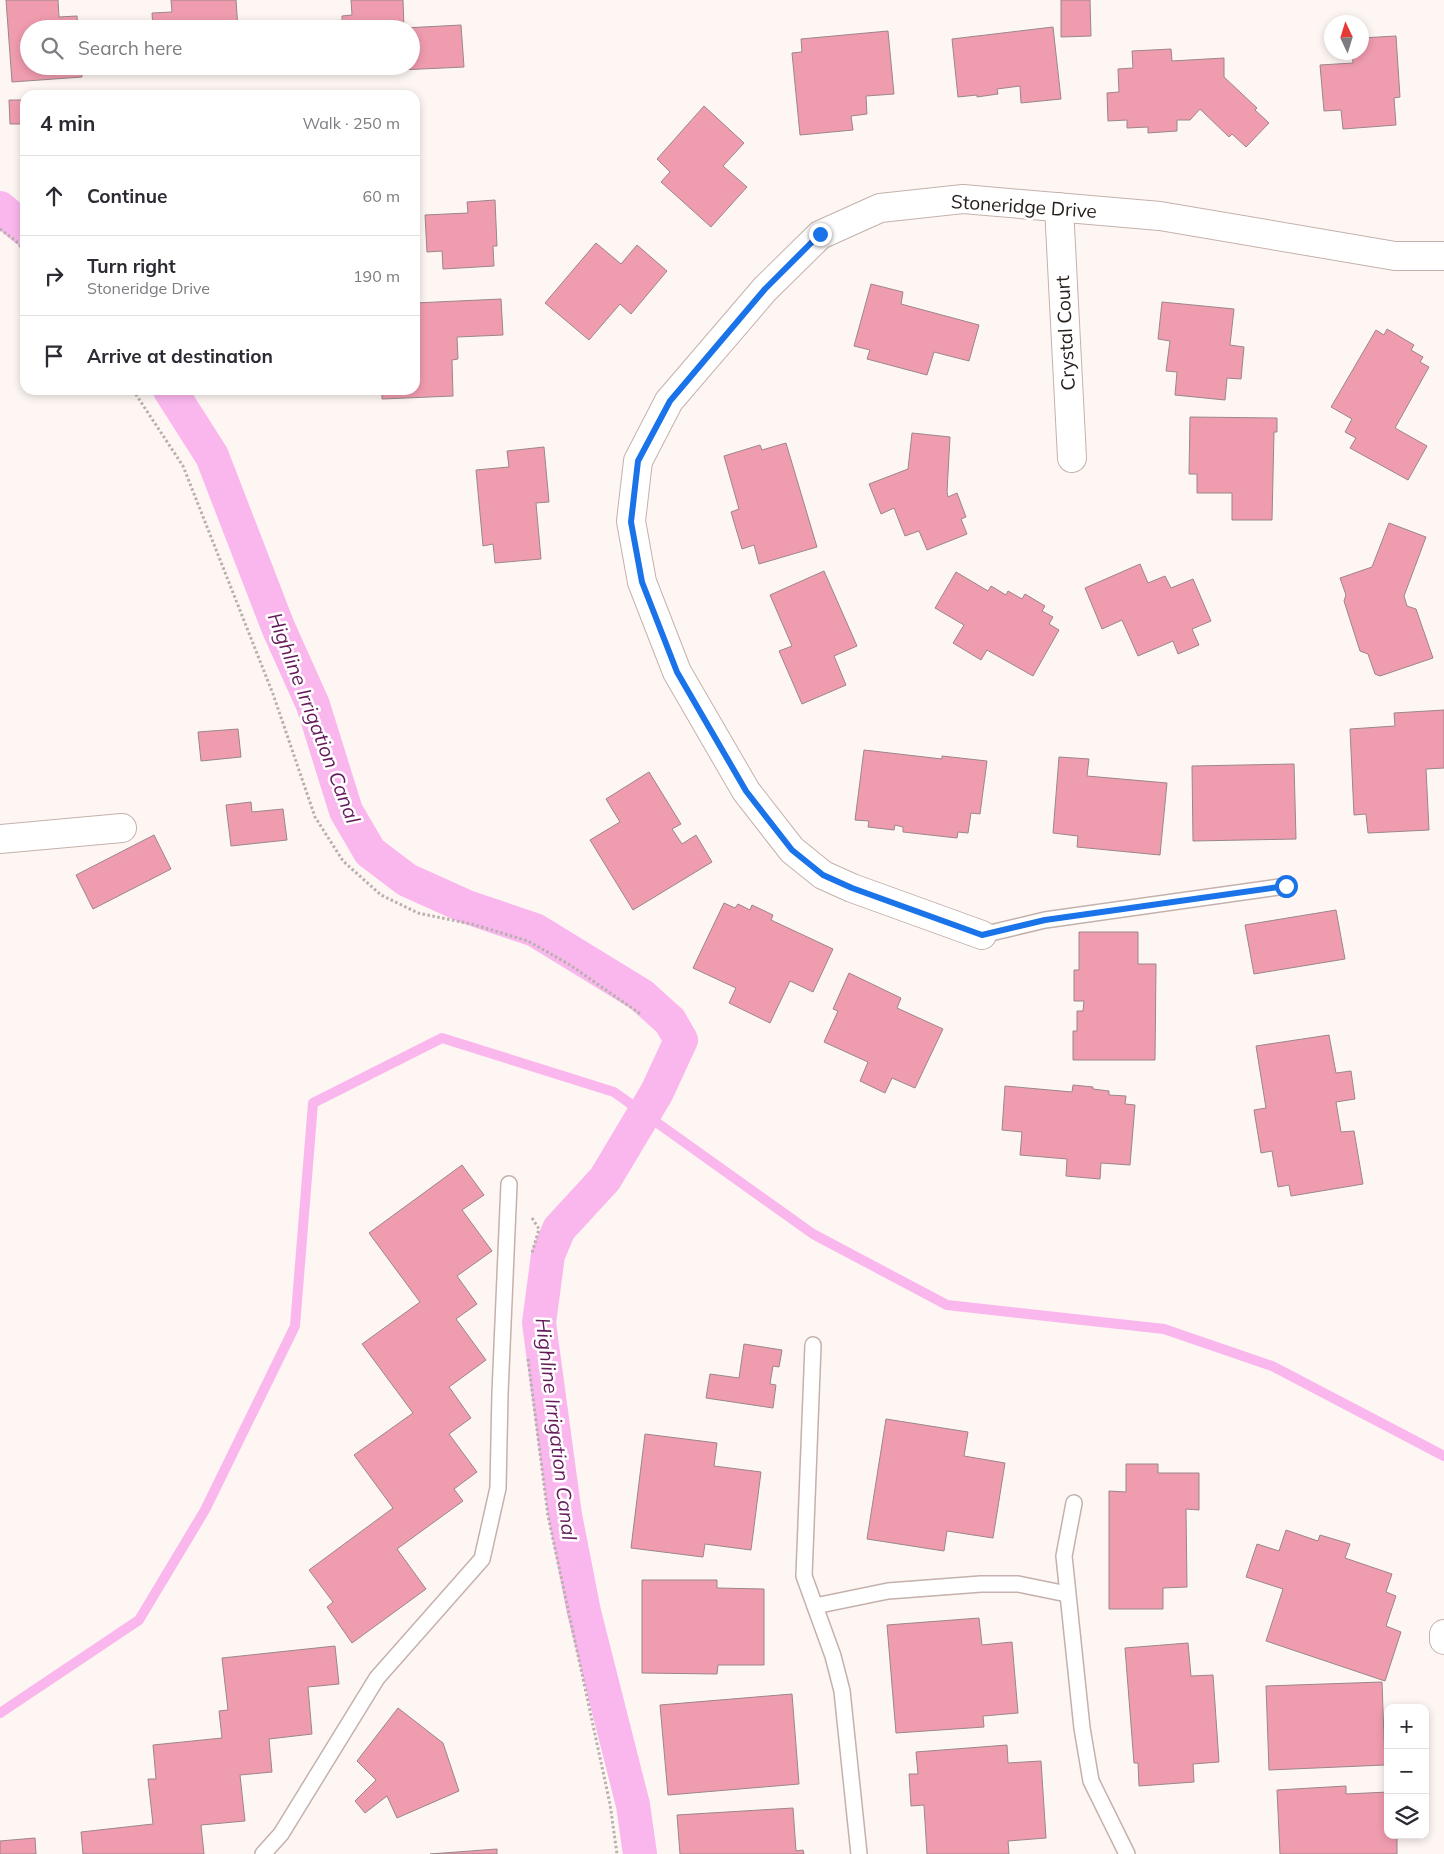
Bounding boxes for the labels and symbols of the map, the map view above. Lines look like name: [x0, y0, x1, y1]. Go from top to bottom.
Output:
north arrow: [1324, 15, 1369, 60]
street label: Stoneridge Drive: [950, 189, 1098, 223]
route end: [809, 223, 832, 246]
street label: Crystal Court: [1050, 274, 1080, 391]
water label: Highline Irrigation Canal: [263, 609, 366, 827]
route start: [1275, 875, 1298, 898]
water label: Highline Irrigation Canal: [530, 1316, 583, 1542]

